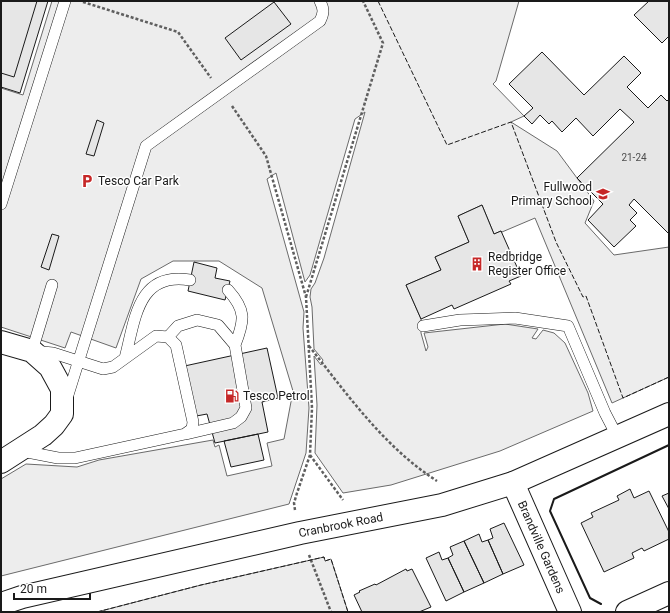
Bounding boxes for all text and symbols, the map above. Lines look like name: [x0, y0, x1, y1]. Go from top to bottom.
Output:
house number: 21-24: [621, 152, 647, 163]
parking icon: Tesco Car Park: [79, 173, 95, 189]
place label: Tesco Car Park: [98, 174, 180, 188]
place label: Fullwood Primary School: [511, 180, 592, 208]
school or university icon: Fullwood Primary School: [595, 186, 611, 202]
place label: Redbridge Register Office: [488, 250, 566, 278]
building icon: Redbridge Register Office: [469, 256, 485, 272]
fuel station icon: Tesco Petrol: [224, 388, 240, 404]
place label: Tesco Petrol: [243, 389, 310, 403]
street label: Brandville Gardens: [515, 499, 568, 596]
street label: Cranbrook Road: [297, 510, 384, 540]
scale bar: [14, 575, 90, 601]
text: 20 m: [20, 582, 47, 596]

